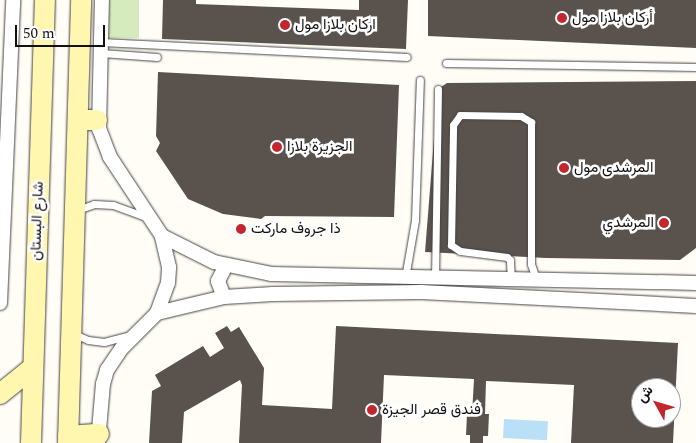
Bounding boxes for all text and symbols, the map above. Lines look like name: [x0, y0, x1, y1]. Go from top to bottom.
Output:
place label: أركان بلازا مول: [572, 9, 653, 27]
marker: أركان بلازا مول: [556, 12, 568, 24]
scale bar: [18, 15, 108, 47]
place label: اركان بلازا مول: [295, 16, 376, 34]
marker: اركان بلازا مول: [279, 19, 291, 31]
text: 50 m: [23, 22, 55, 45]
place label: الجزيرة بلازا: [287, 138, 352, 156]
marker: الجزيرة بلازا: [271, 141, 283, 153]
place label: المرشدى مول: [574, 159, 653, 177]
marker: المرشدى مول: [558, 162, 570, 174]
street label: شارع البستان: [27, 181, 47, 261]
place label: المرشدي: [603, 214, 654, 232]
marker: المرشدي: [658, 217, 670, 229]
place label: ذا جروف ماركت: [251, 220, 341, 238]
marker: ذا جروف ماركت: [235, 223, 247, 235]
north arrow: [631, 378, 681, 428]
text: ش: [631, 381, 658, 407]
place label: فندق قصر الجيزة: [382, 401, 481, 419]
marker: فندق قصر الجيزة: [366, 404, 378, 416]

